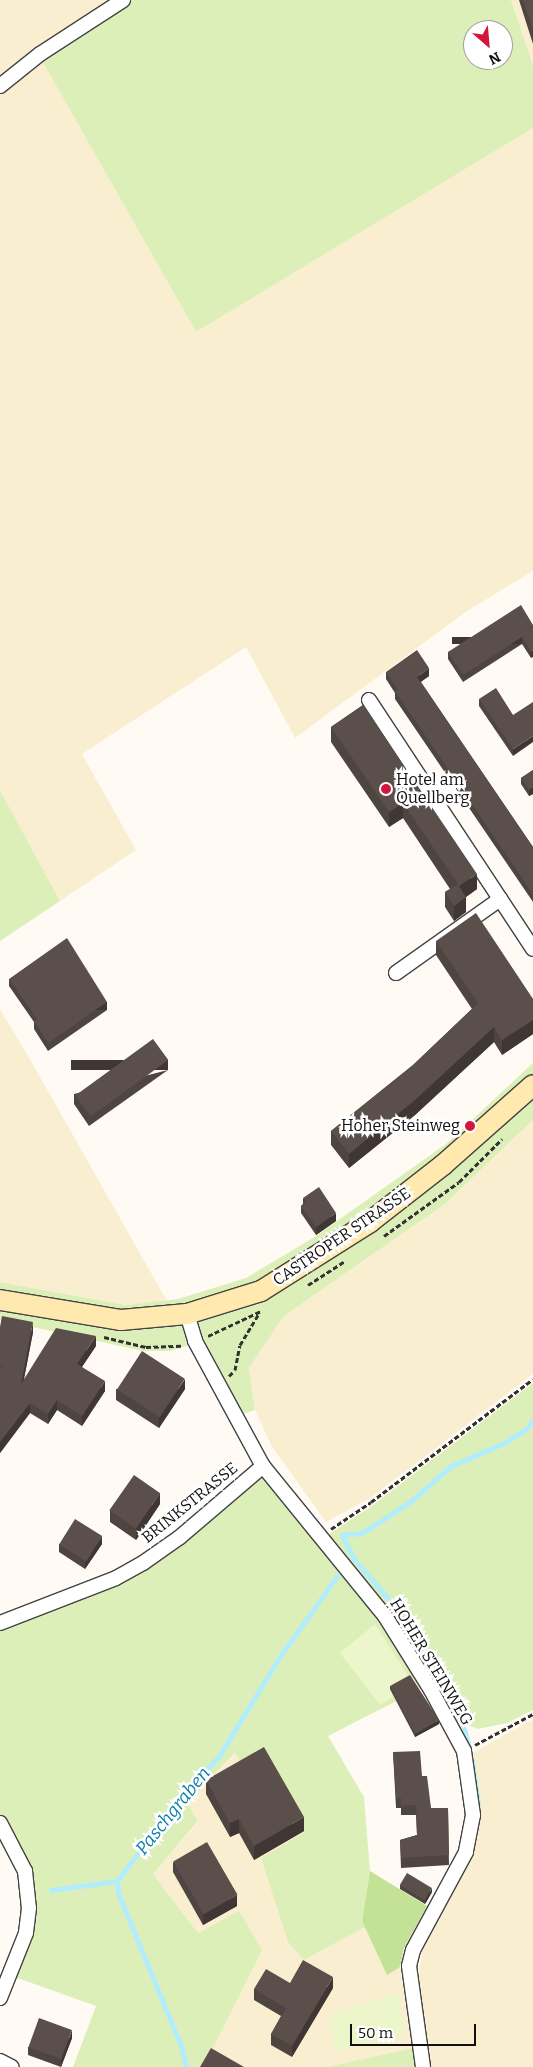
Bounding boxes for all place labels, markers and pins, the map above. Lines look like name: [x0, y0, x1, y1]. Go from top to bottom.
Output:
place label: Hotel am Quellberg: [396, 770, 470, 808]
marker: Hotel am Quellberg: [380, 783, 392, 795]
place label: Hoher Steinweg: [341, 1116, 460, 1136]
marker: Hoher Steinweg: [464, 1120, 476, 1132]

